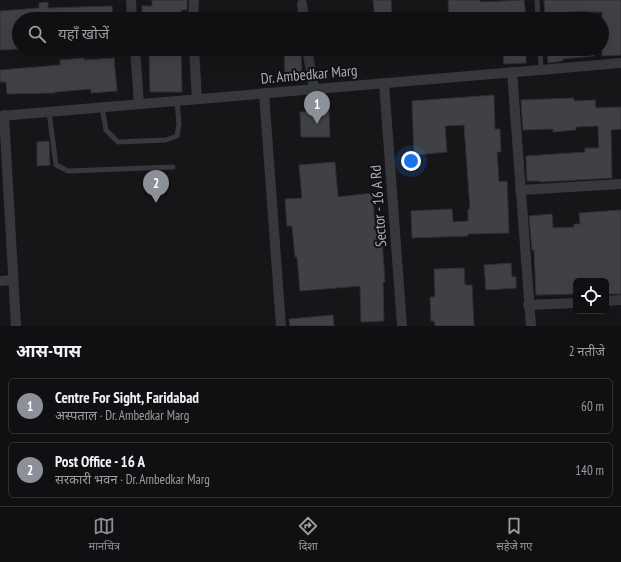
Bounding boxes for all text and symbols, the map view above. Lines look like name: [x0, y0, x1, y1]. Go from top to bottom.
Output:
search box: [12, 12, 609, 56]
icon: search: [26, 23, 48, 45]
text: यहाँ खोजें: [58, 24, 109, 43]
street label: Dr. Ambedkar Marg: [260, 60, 358, 88]
pin: 1: [304, 91, 330, 124]
your location: [401, 151, 421, 171]
street label: Sector - 16 A Rd: [366, 165, 390, 247]
pin: 2: [143, 170, 169, 203]
map controls: [573, 278, 609, 314]
button: locate: [573, 278, 609, 314]
text: आस-पास: [16, 340, 81, 362]
text: 2 नतीजे: [569, 343, 605, 360]
text: Centre For Sight, Faridabad: [55, 388, 199, 407]
text: 1: [27, 398, 33, 415]
text: 60 m: [581, 398, 604, 415]
text: अस्पताल · Dr. Ambedkar Marg: [55, 407, 189, 424]
text: Post Office - 16 A: [55, 452, 145, 471]
text: 2: [27, 462, 33, 479]
text: 140 m: [575, 462, 604, 479]
text: सरकारी भवन · Dr. Ambedkar Marg: [55, 471, 210, 488]
tab: मानचित्र: [89, 515, 120, 554]
tab: दिशा: [297, 515, 319, 554]
tab: सहेजे गए: [496, 515, 532, 554]

